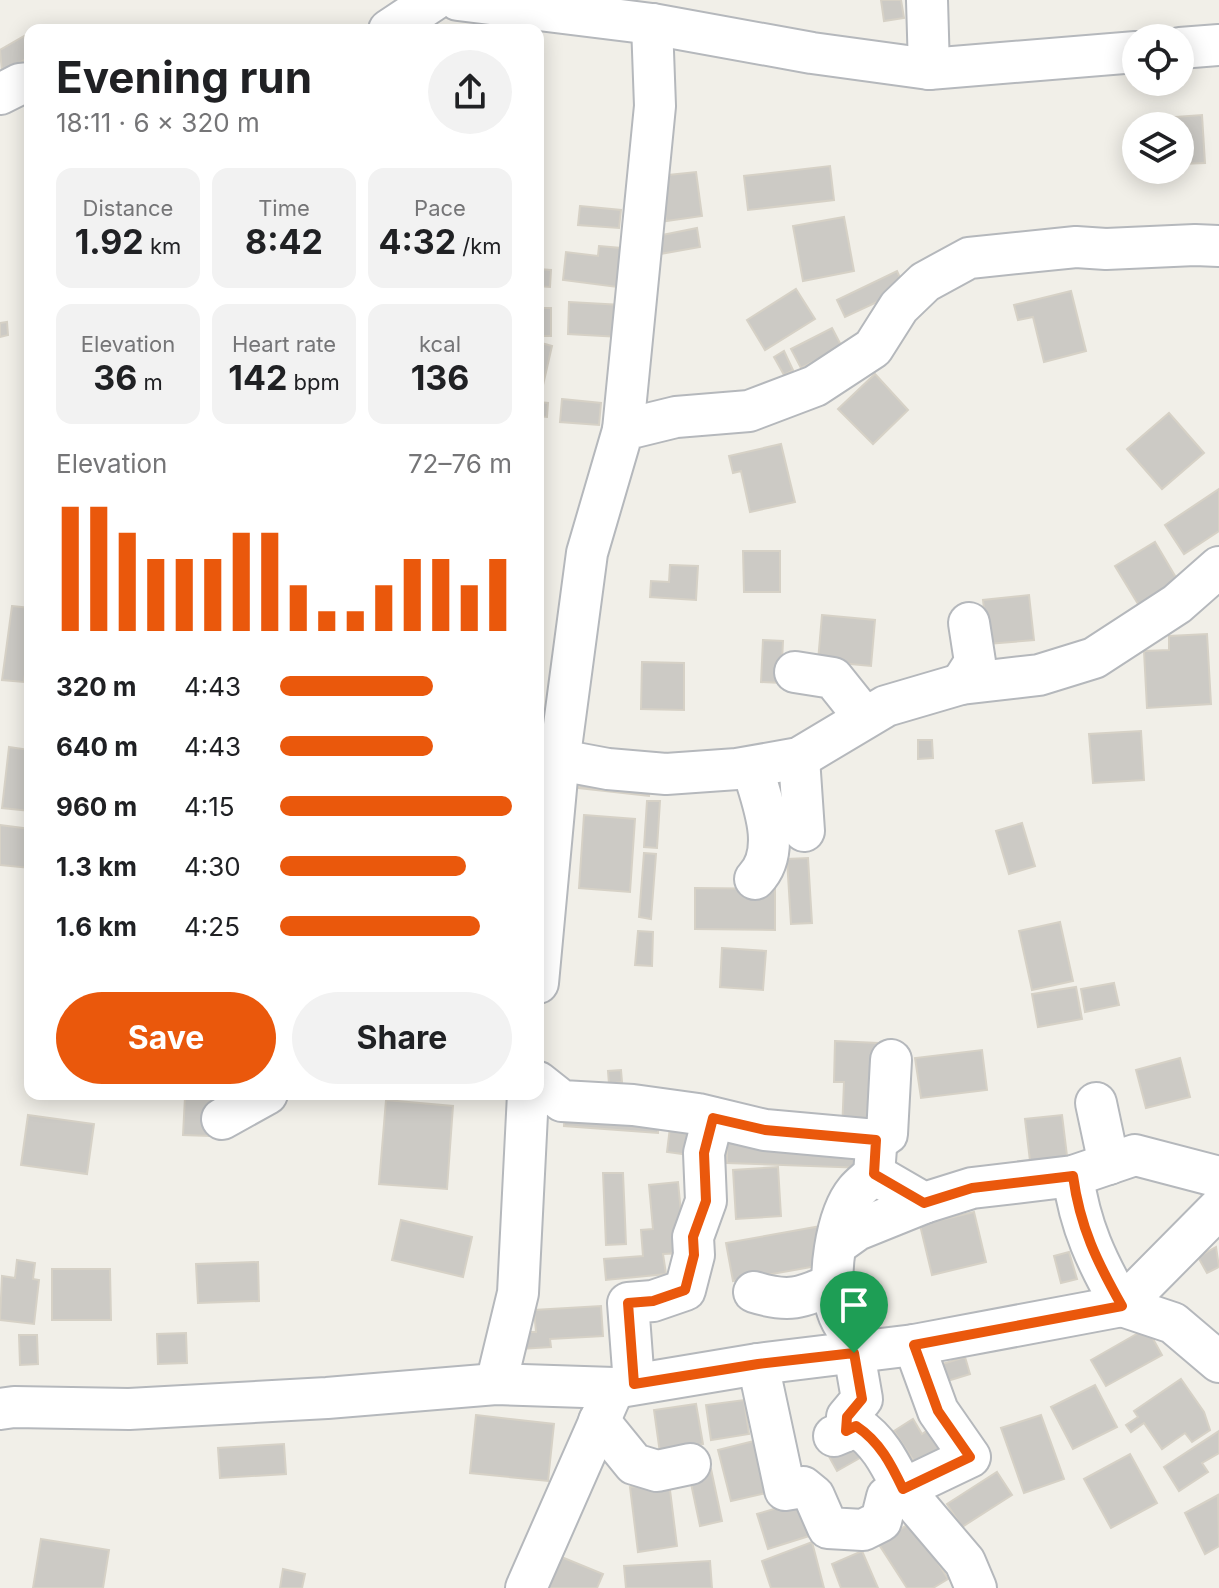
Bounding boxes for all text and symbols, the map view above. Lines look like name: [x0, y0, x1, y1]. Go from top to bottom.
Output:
map controls: [1122, 24, 1194, 184]
button: locate: [1122, 24, 1194, 96]
text: Evening run: [56, 50, 312, 104]
button: share: [428, 50, 512, 134]
text: 18:11 · 6 × 320 m: [56, 107, 260, 138]
button: layers: [1122, 112, 1194, 184]
text: Distance: [83, 195, 173, 221]
text: Time: [258, 195, 310, 221]
text: Pace: [414, 195, 466, 221]
text: 1.92: [75, 221, 144, 262]
text: 8:42: [245, 221, 323, 262]
text: 4:32: [378, 221, 456, 262]
text: km: [144, 233, 181, 259]
text: /km: [456, 233, 502, 259]
text: Elevation: [81, 331, 175, 357]
text: Heart rate: [232, 331, 336, 357]
text: kcal: [419, 331, 461, 357]
text: 36: [93, 357, 137, 398]
text: 142: [228, 357, 287, 398]
text: 136: [411, 357, 469, 398]
text: m: [137, 369, 163, 395]
text: bpm: [287, 369, 340, 395]
text: Elevation: [56, 448, 167, 479]
text: 72–76 m: [408, 448, 512, 479]
text: 320 m: [56, 671, 137, 702]
text: 4:43: [184, 671, 241, 702]
text: 640 m: [56, 731, 138, 762]
text: 4:43: [184, 731, 241, 762]
text: 960 m: [56, 791, 137, 822]
text: 4:15: [184, 791, 235, 822]
text: 1.3 km: [56, 851, 137, 882]
text: 4:30: [184, 851, 241, 882]
text: 1.6 km: [56, 911, 137, 942]
text: 4:25: [184, 911, 240, 942]
button: Save: [56, 992, 276, 1084]
button: Share: [292, 992, 512, 1084]
pin: [820, 1271, 888, 1353]
icon: arrive: [832, 1283, 876, 1327]

